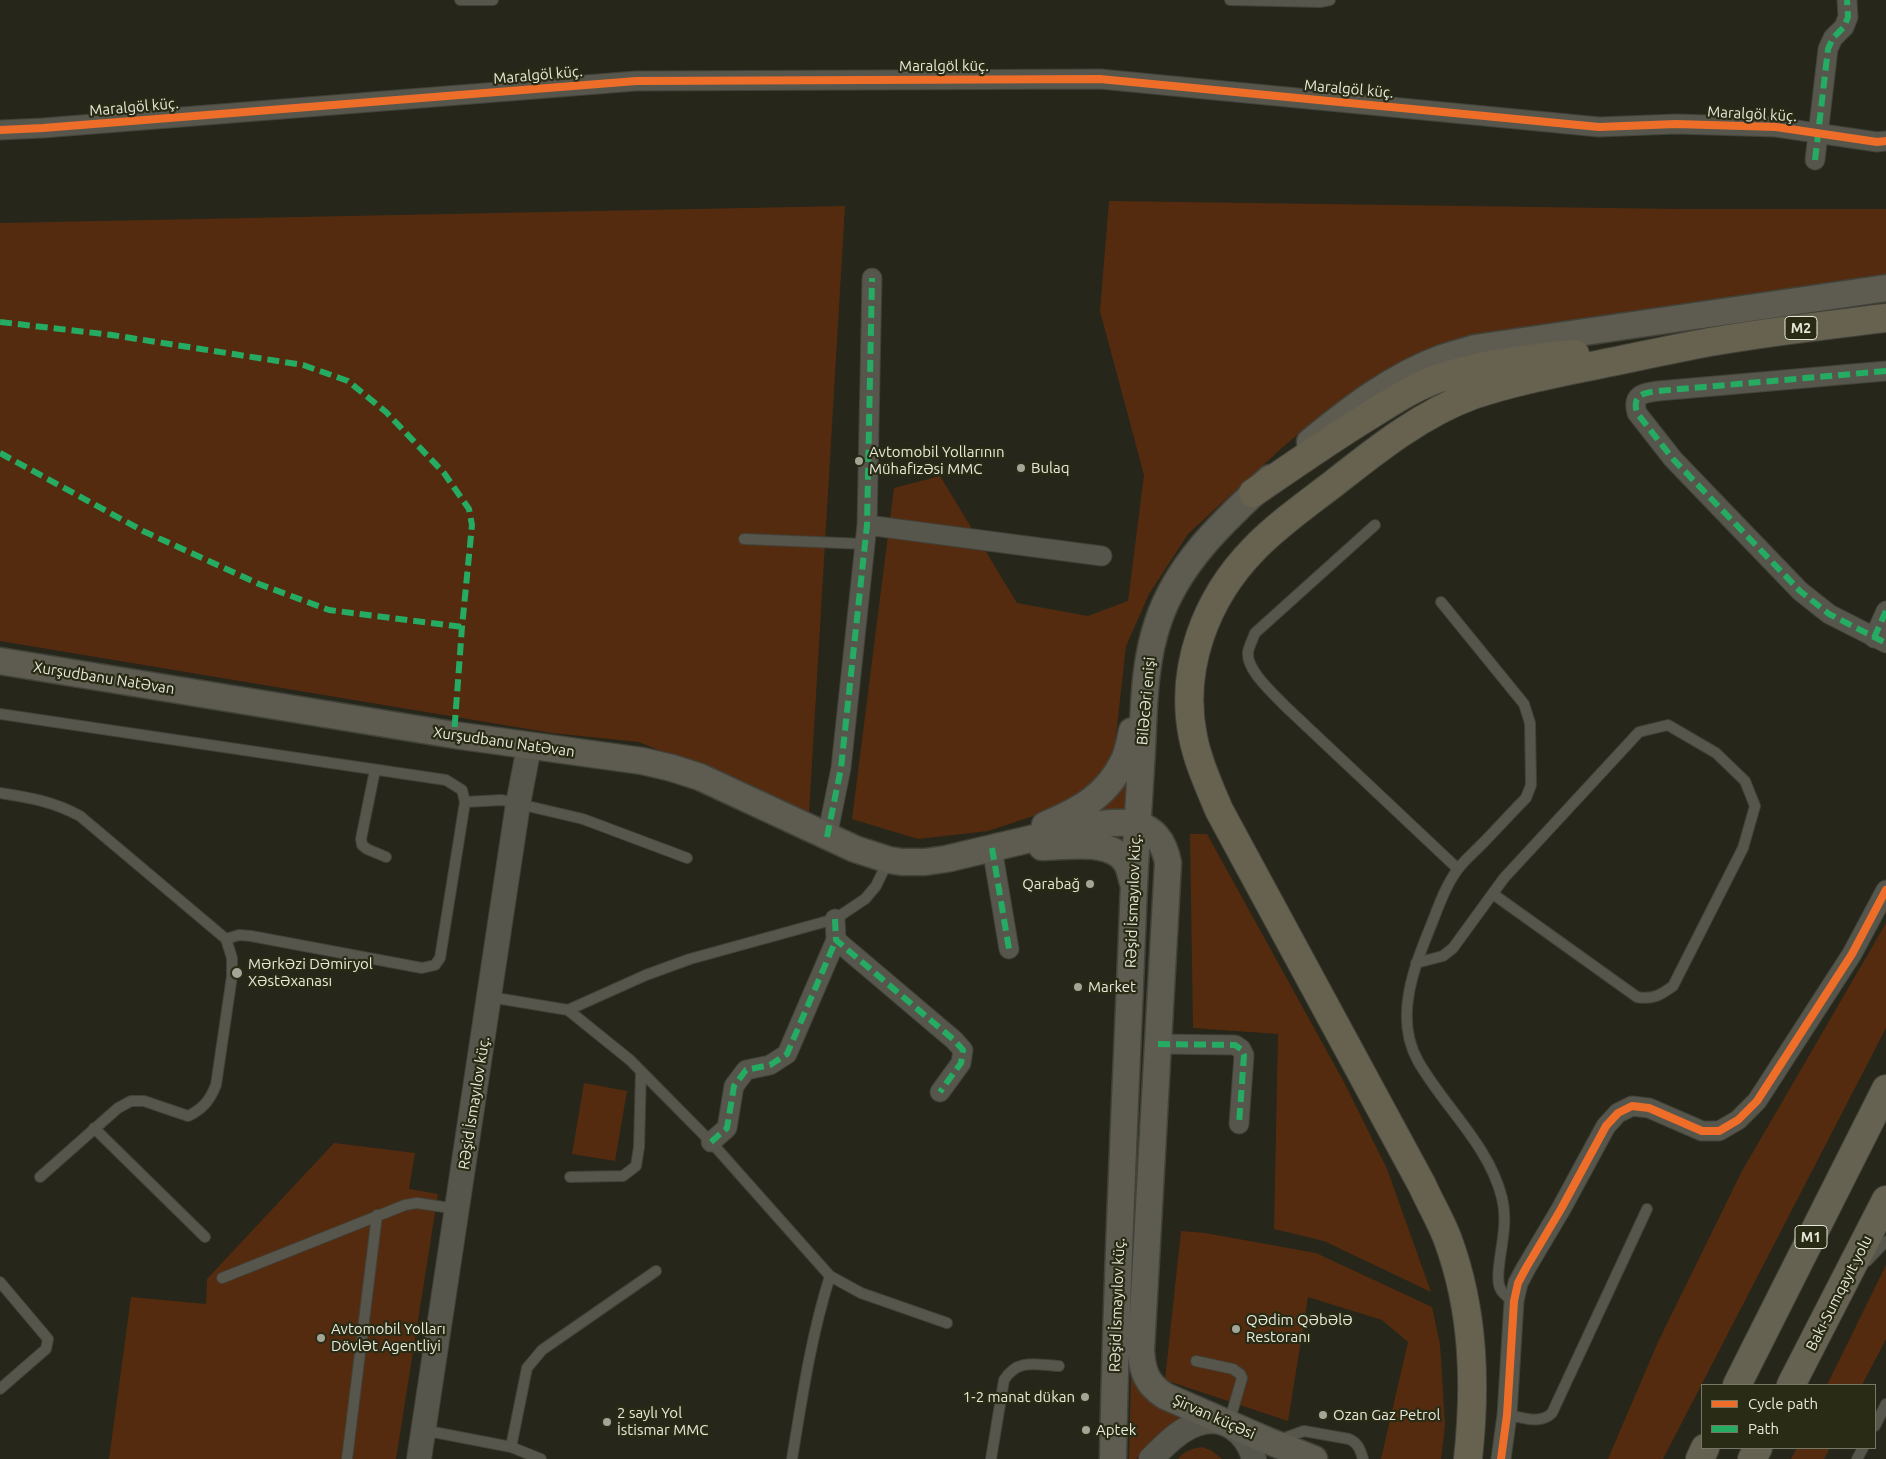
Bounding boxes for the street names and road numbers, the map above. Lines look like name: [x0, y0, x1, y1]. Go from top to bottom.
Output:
street label: Maralgöl küç.: [899, 57, 989, 75]
street label: Maralgöl küç.: [492, 62, 584, 88]
street label: Maralgöl küç.: [1303, 76, 1395, 102]
street label: Maralgöl küç.: [88, 94, 180, 120]
street label: Maralgöl küç.: [1707, 103, 1797, 125]
road number: M2: [1785, 316, 1817, 339]
street label: Biləcəri enişi: [1133, 656, 1159, 746]
street label: Xurşudbanu Natəvan: [32, 658, 176, 698]
street label: Xurşudbanu Natəvan: [432, 723, 576, 761]
street label: Rəşid İsmayılov küç.: [1122, 834, 1144, 968]
street label: Rəşid İsmayılov küç.: [455, 1035, 493, 1171]
road number: M1: [1795, 1226, 1827, 1248]
street label: Bakı-Sumqayıt yolu: [1802, 1232, 1876, 1354]
street label: Rəşid İsmayılov küç.: [1106, 1238, 1128, 1372]
street label: Şirvan küçəsi: [1170, 1391, 1258, 1443]

